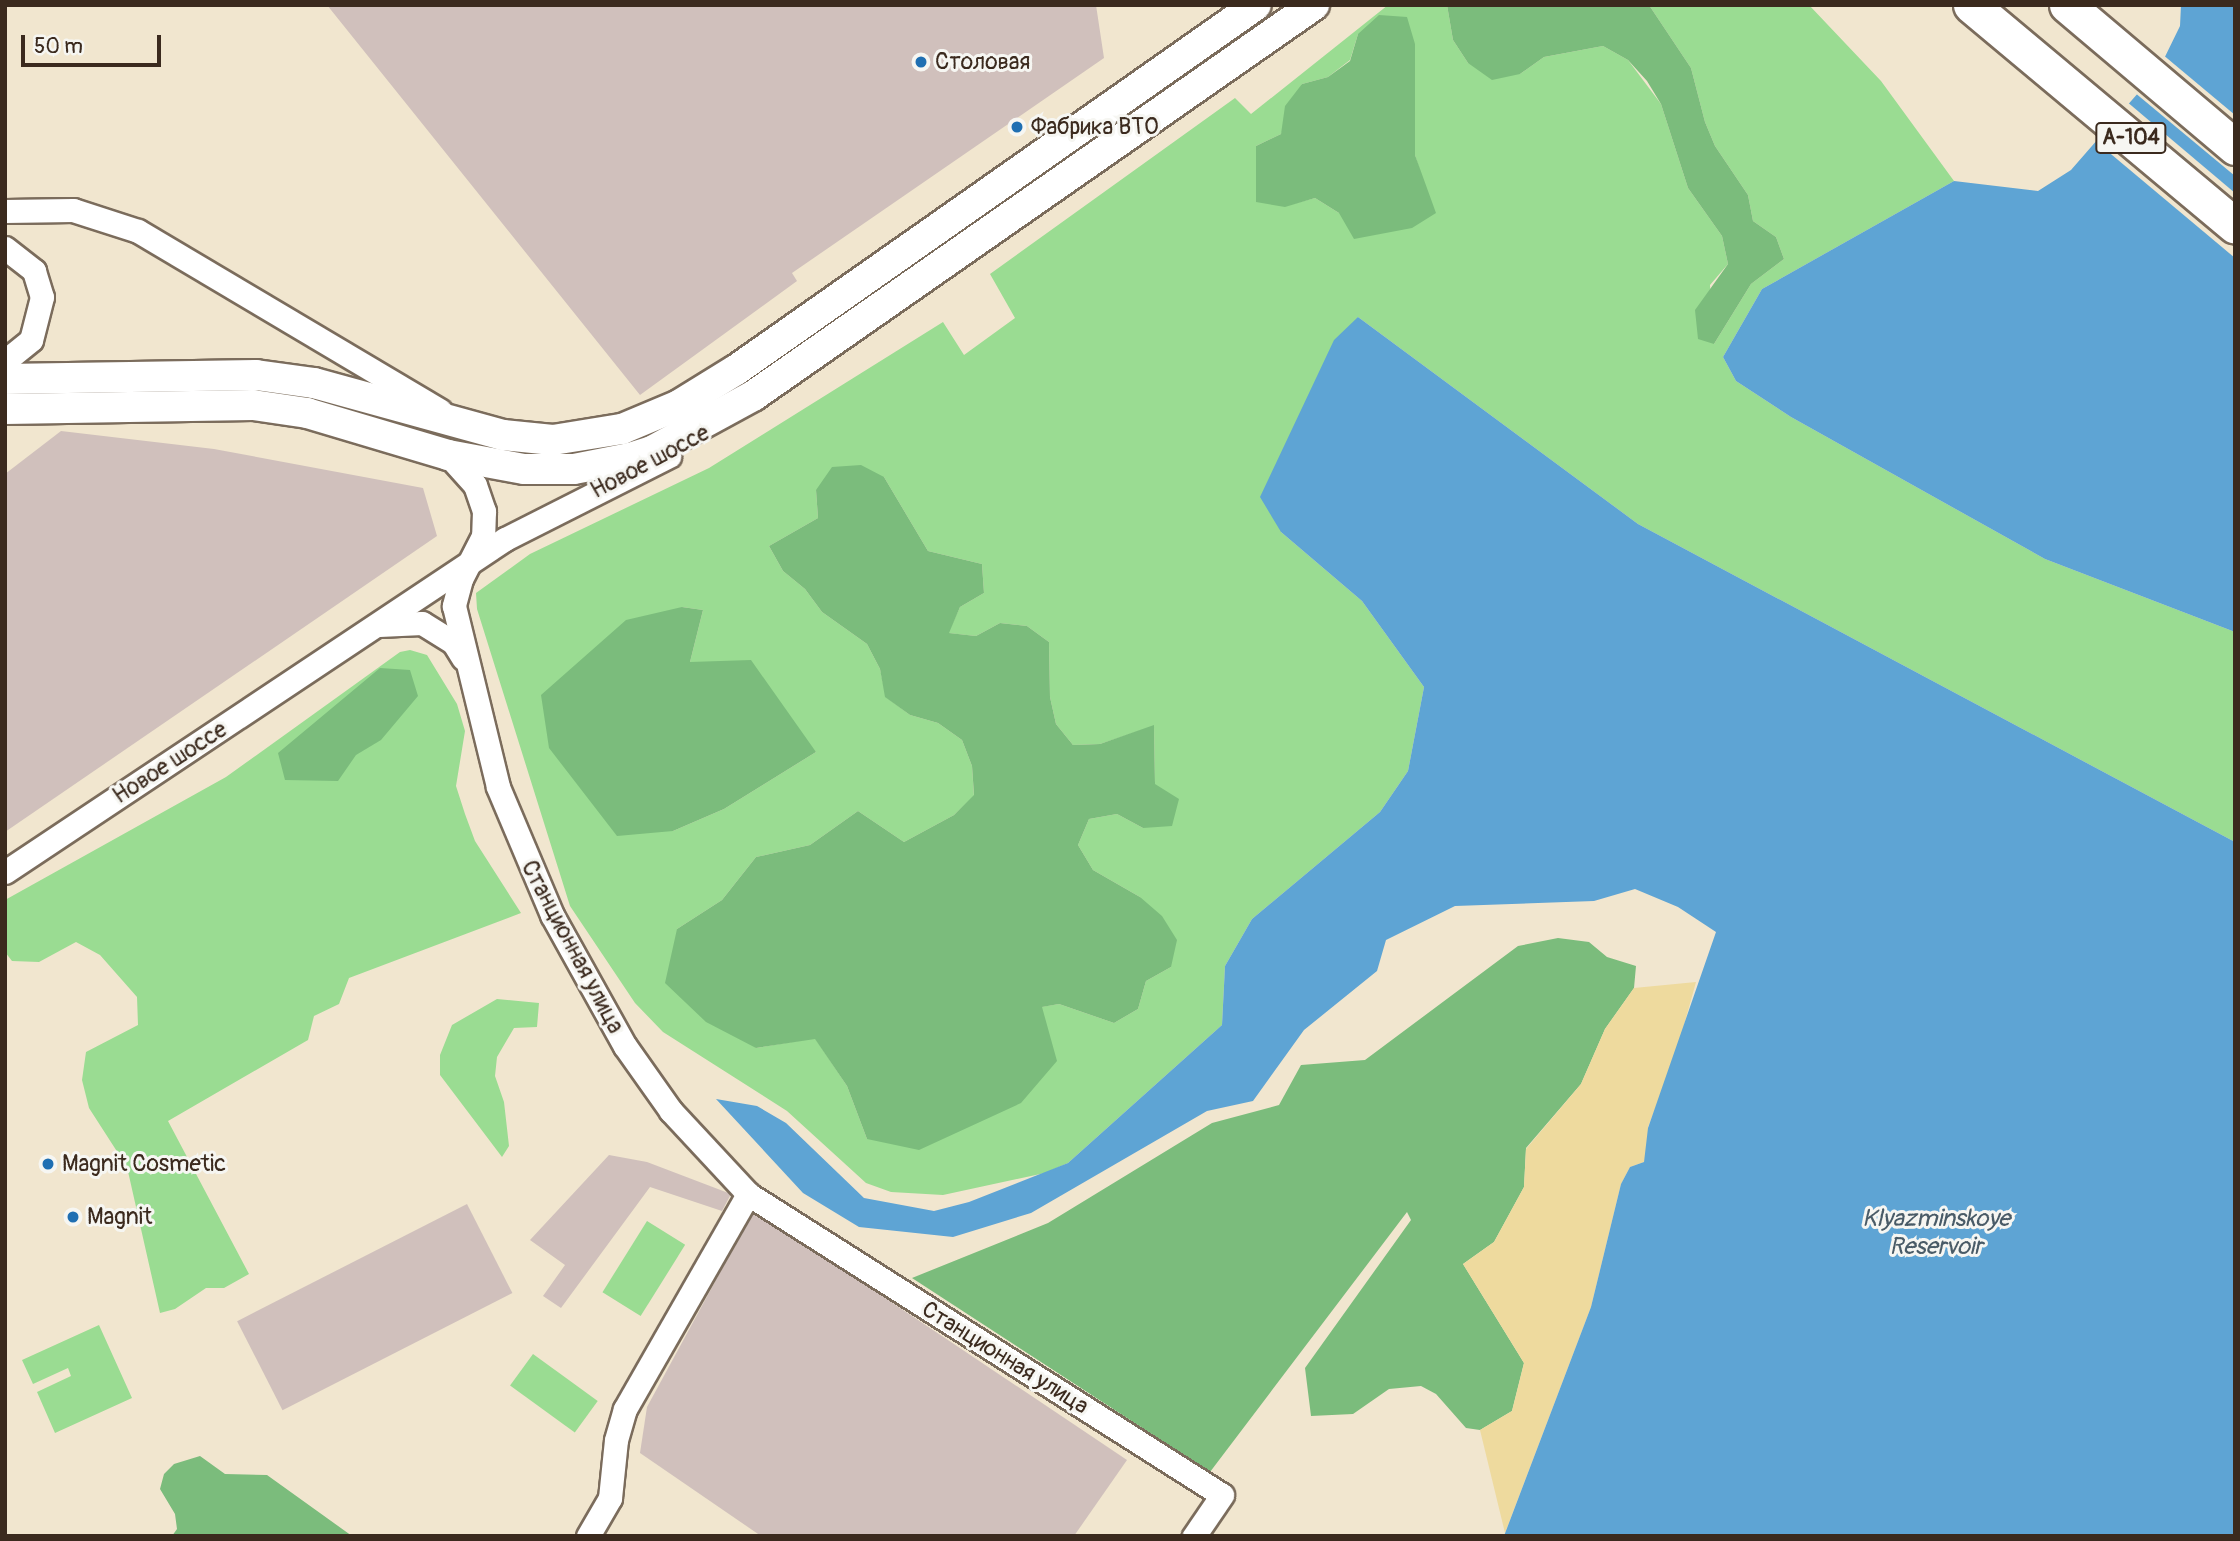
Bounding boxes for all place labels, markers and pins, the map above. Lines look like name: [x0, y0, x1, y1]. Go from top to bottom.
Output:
place label: Столовая: [935, 48, 1030, 76]
marker: Столовая: [913, 54, 929, 70]
place label: Фабрика ВТО: [1031, 113, 1159, 141]
marker: Фабрика ВТО: [1009, 119, 1025, 135]
place label: Magnit Cosmetic: [62, 1150, 226, 1178]
marker: Magnit Cosmetic: [40, 1156, 56, 1172]
place label: Magnit: [87, 1203, 152, 1231]
marker: Magnit: [65, 1209, 81, 1225]

